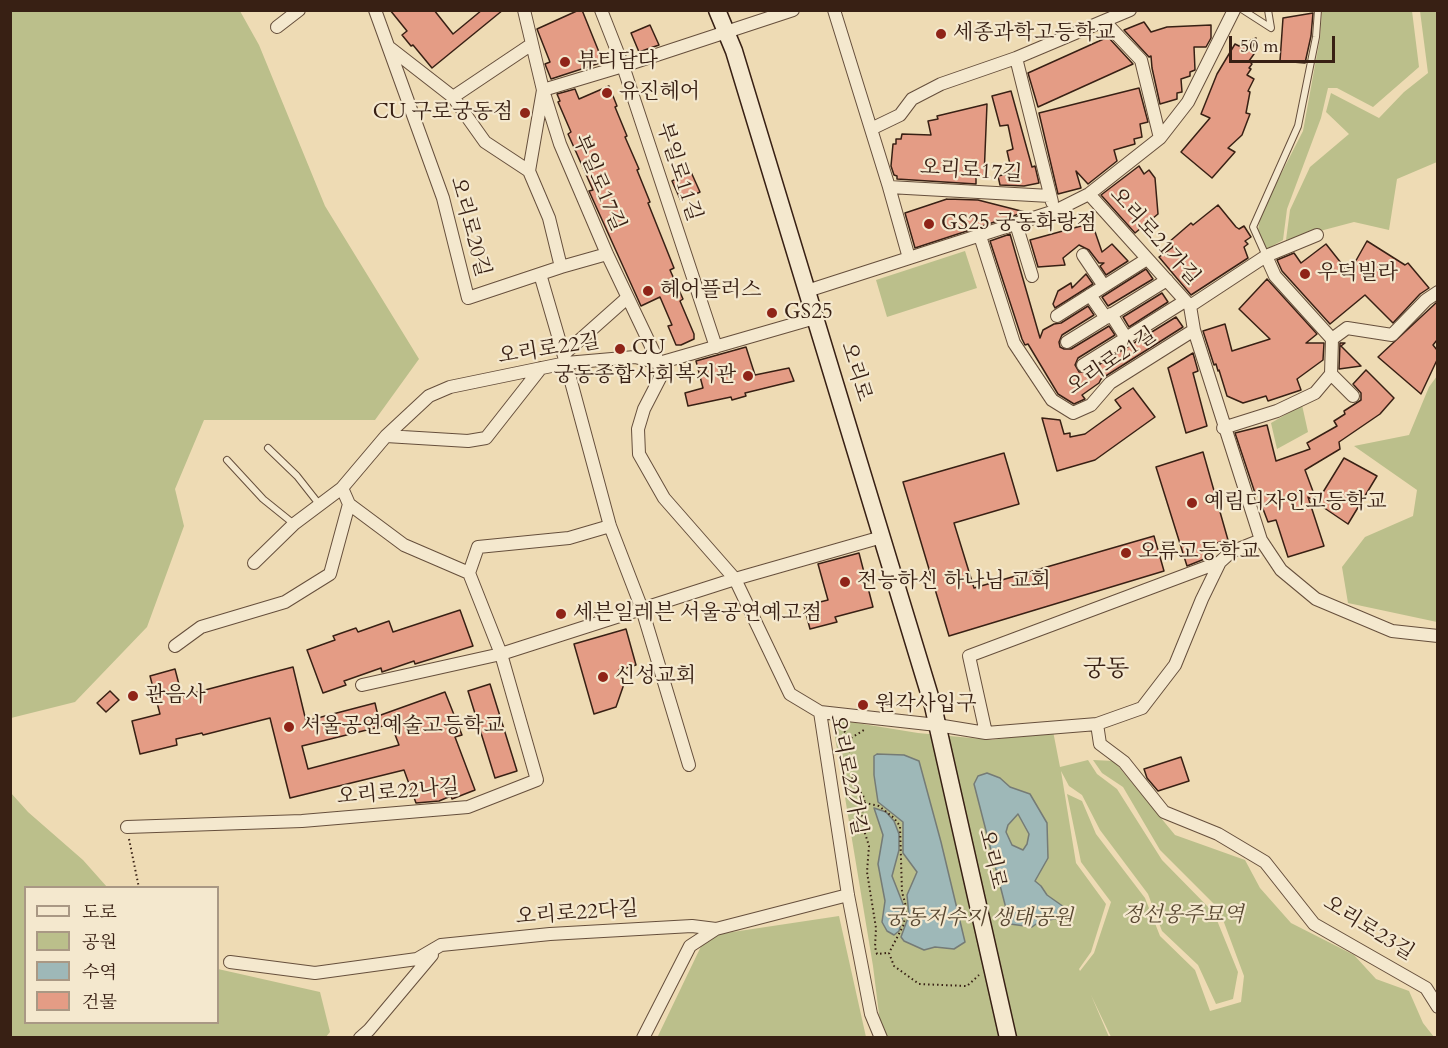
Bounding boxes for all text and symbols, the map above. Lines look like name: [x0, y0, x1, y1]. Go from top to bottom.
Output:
place label: 세종과학고등학교: [953, 21, 1115, 47]
scale bar: [1232, 24, 1338, 62]
marker: 세종과학고등학교: [934, 27, 948, 41]
text: 50 m: [1240, 34, 1279, 59]
place label: 뷰티담다: [577, 49, 658, 75]
marker: 뷰티담다: [558, 55, 572, 69]
place label: 유진헤어: [619, 80, 700, 106]
marker: 유진헤어: [600, 86, 614, 100]
place label: CU 구로궁동점: [373, 100, 513, 126]
marker: CU 구로궁동점: [518, 106, 532, 120]
street label: 부일로11길: [650, 119, 706, 225]
street label: 부일로17길: [566, 131, 630, 235]
street label: 오리로17길: [919, 156, 1023, 188]
street label: 오리로20길: [444, 174, 494, 280]
street label: 오리로21가길: [1104, 183, 1204, 291]
place label: GS25 궁동화랑점: [941, 211, 1097, 237]
marker: GS25 궁동화랑점: [922, 217, 936, 231]
place label: 우덕빌라: [1317, 261, 1398, 287]
marker: 우덕빌라: [1298, 267, 1312, 281]
place label: 헤어플러스: [660, 278, 761, 304]
marker: 헤어플러스: [641, 284, 655, 298]
place label: GS25: [784, 300, 833, 326]
marker: GS25: [765, 306, 779, 320]
street label: 오리로21길: [1062, 323, 1162, 401]
street label: 오리로22길: [496, 330, 602, 370]
place label: CU: [632, 336, 665, 362]
street label: 오리로: [834, 339, 876, 405]
marker: CU: [613, 342, 627, 356]
place label: 궁동종합사회복지관: [553, 363, 736, 389]
marker: 궁동종합사회복지관: [741, 369, 755, 383]
place label: 예림디자인고등학교: [1204, 490, 1387, 516]
marker: 예림디자인고등학교: [1185, 496, 1199, 510]
place label: 오류고등학교: [1138, 540, 1260, 566]
marker: 오류고등학교: [1119, 546, 1133, 560]
place label: 전능하신 하나님 교회: [857, 569, 1051, 595]
marker: 전능하신 하나님 교회: [838, 575, 852, 589]
place label: 세븐일레븐 서울공연예고점: [573, 601, 822, 627]
marker: 세븐일레븐 서울공연예고점: [554, 607, 568, 621]
district label: 궁동: [1083, 656, 1129, 684]
place label: 신성교회: [615, 664, 696, 690]
marker: 신성교회: [596, 670, 610, 684]
place label: 관음사: [145, 683, 206, 709]
marker: 관음사: [126, 689, 140, 703]
place label: 원각사입구: [875, 692, 976, 718]
marker: 원각사입구: [856, 698, 870, 712]
street label: 오리로22가길: [823, 712, 871, 838]
place label: 서울공연예술고등학교: [301, 714, 504, 740]
marker: 서울공연예술고등학교: [282, 720, 296, 734]
street label: 오리로22나길: [336, 775, 460, 811]
street label: 오리로: [972, 827, 1010, 891]
legend: [24, 886, 219, 1024]
street label: 오리로23길: [1318, 891, 1418, 967]
street label: 오리로22다길: [515, 897, 639, 931]
text: 도로: [82, 900, 117, 925]
park label: 정선옹주묘역: [1122, 903, 1244, 929]
park label: 궁동저수지 생태공원: [885, 906, 1073, 932]
text: 공원: [82, 930, 117, 955]
text: 수역: [82, 960, 117, 985]
text: 건물: [82, 990, 117, 1015]

